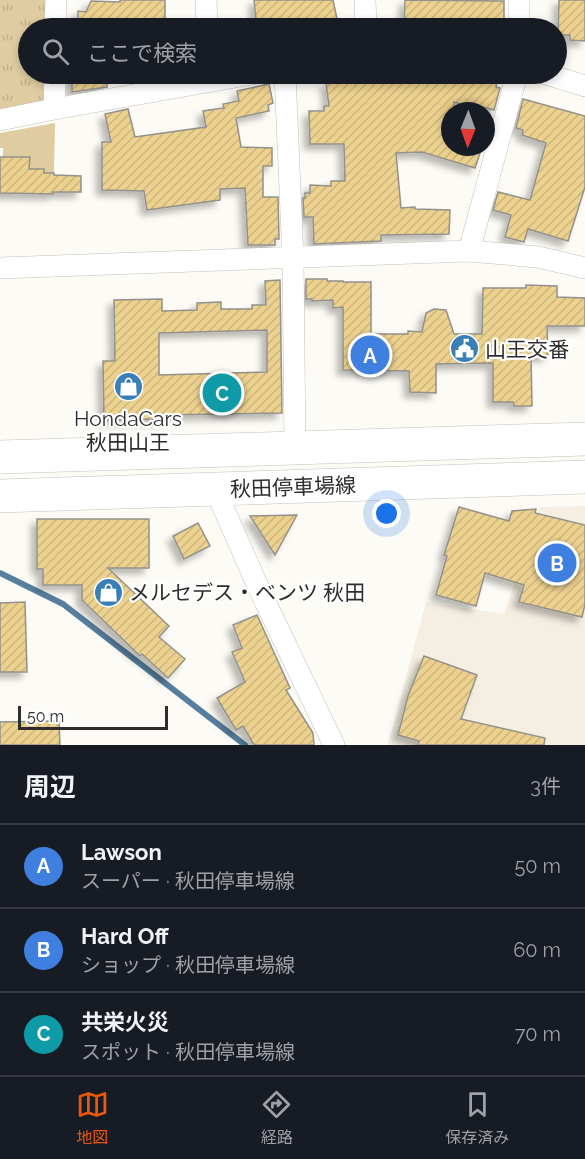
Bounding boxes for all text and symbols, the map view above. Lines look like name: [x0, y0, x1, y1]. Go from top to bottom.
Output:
search box: [18, 18, 567, 84]
icon: search: [39, 35, 72, 68]
text: ここで検索: [87, 40, 197, 66]
north arrow: [441, 102, 495, 156]
pin: A: [350, 332, 389, 378]
public building icon: 山王交番: [448, 333, 480, 365]
place label: 山王交番: [485, 337, 569, 362]
pin: C: [202, 370, 242, 416]
shop icon: HondaCars 秋田山王: [112, 371, 144, 403]
place label: HondaCars 秋田山王: [74, 406, 182, 455]
street label: 秋田停車場線: [230, 472, 356, 502]
your location: [372, 499, 401, 528]
pin: B: [538, 540, 576, 586]
shop icon: メルセデス・ベンツ 秋田: [92, 576, 124, 608]
place label: メルセデス・ベンツ 秋田: [129, 580, 365, 605]
scale bar: [18, 703, 168, 730]
text: 50 m: [27, 707, 64, 726]
text: 周辺: [24, 772, 76, 802]
text: 3件: [530, 774, 561, 798]
text: Lawson: [81, 839, 162, 865]
text: A: [37, 854, 50, 878]
text: 50 m: [514, 854, 561, 878]
text: スーパー · 秋田停車場線: [81, 869, 295, 893]
text: Hard Off: [81, 923, 169, 949]
text: B: [37, 938, 50, 962]
text: 60 m: [513, 938, 561, 962]
text: ショップ · 秋田停車場線: [81, 953, 295, 977]
text: 共栄火災: [81, 1009, 169, 1035]
text: C: [37, 1022, 50, 1046]
text: 70 m: [515, 1022, 561, 1046]
text: スポット · 秋田停車場線: [81, 1040, 295, 1064]
tab: 地図: [76, 1088, 109, 1148]
tab: 経路: [260, 1088, 293, 1148]
tab: 保存済み: [445, 1088, 509, 1148]

